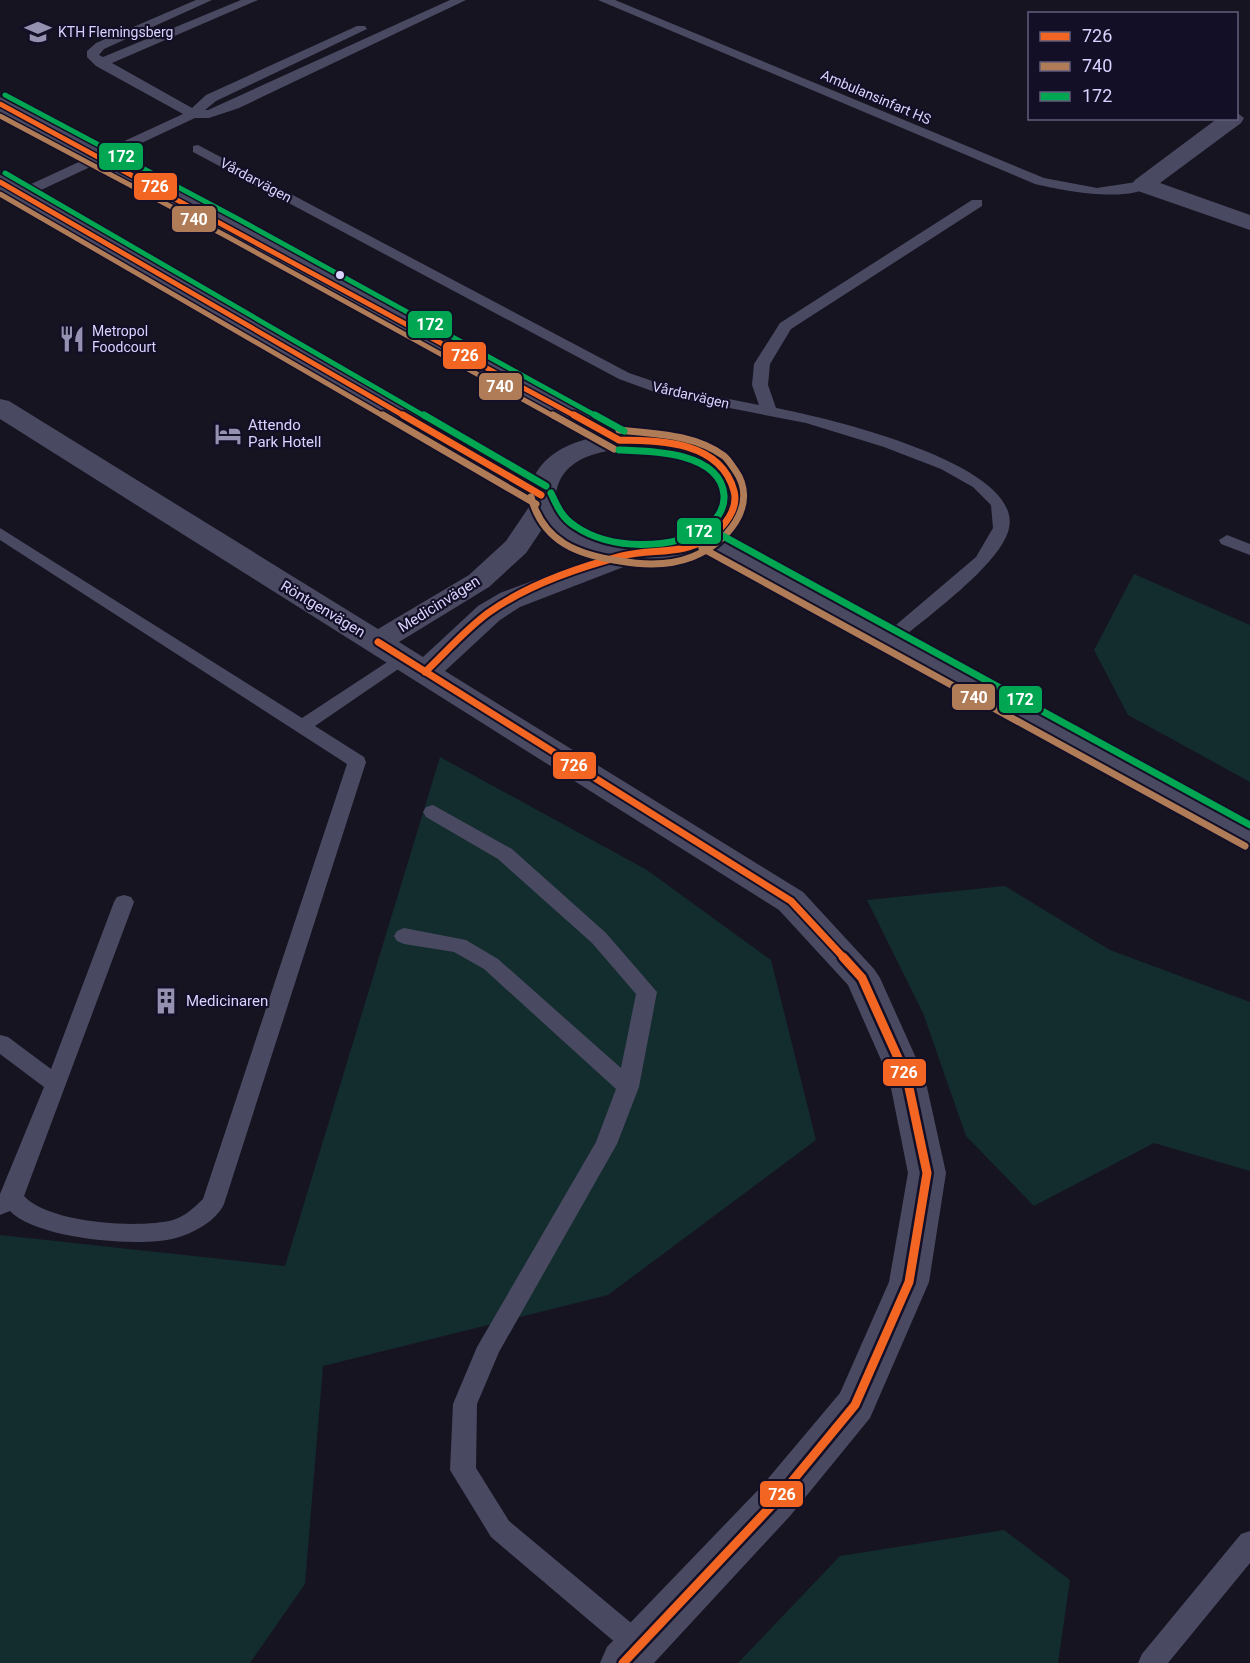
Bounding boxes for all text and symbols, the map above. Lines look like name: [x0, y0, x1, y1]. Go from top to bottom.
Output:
legend: [1028, 12, 1238, 120]
school or university icon: KTH Flemingsberg: [23, 17, 53, 47]
place label: KTH Flemingsberg: [58, 24, 173, 40]
text: 726: [1082, 25, 1112, 46]
text: 740: [1082, 55, 1112, 76]
street label: Ambulansinfart HS: [819, 67, 933, 127]
text: 172: [1082, 85, 1112, 106]
line badge: 172: [98, 142, 144, 171]
text: 172: [107, 147, 135, 166]
street label: Vårdarvägen: [218, 155, 294, 205]
line badge: 726: [133, 172, 178, 201]
text: 726: [141, 177, 169, 196]
line badge: 740: [171, 205, 217, 233]
text: 740: [180, 210, 208, 229]
unlabelled marker: [334, 269, 346, 281]
line badge: 172: [407, 310, 453, 339]
text: 172: [416, 315, 444, 334]
place label: Metropol Foodcourt: [92, 323, 157, 355]
restaurant icon: Metropol Foodcourt: [57, 324, 87, 354]
line badge: 726: [442, 341, 487, 370]
text: 726: [451, 346, 479, 365]
line badge: 740: [478, 372, 523, 401]
text: 740: [486, 377, 514, 396]
street label: Vårdarvägen: [651, 378, 731, 412]
place label: Attendo Park Hotell: [248, 416, 321, 451]
hotel icon: Attendo Park Hotell: [213, 419, 243, 449]
line badge: 172: [676, 517, 722, 545]
text: 172: [685, 522, 713, 541]
street label: Medicinvägen: [395, 572, 483, 636]
street label: Röntgenvägen: [277, 577, 369, 641]
line badge: 740: [951, 683, 996, 711]
line badge: 172: [998, 685, 1043, 714]
text: 740: [960, 688, 988, 707]
text: 172: [1006, 690, 1034, 709]
line badge: 726: [552, 751, 597, 780]
text: 726: [560, 756, 588, 775]
building icon: Medicinaren: [151, 986, 181, 1016]
place label: Medicinaren: [186, 992, 268, 1010]
line badge: 726: [882, 1058, 927, 1087]
text: 726: [890, 1063, 918, 1082]
line badge: 726: [759, 1480, 804, 1508]
text: 726: [768, 1485, 796, 1504]

